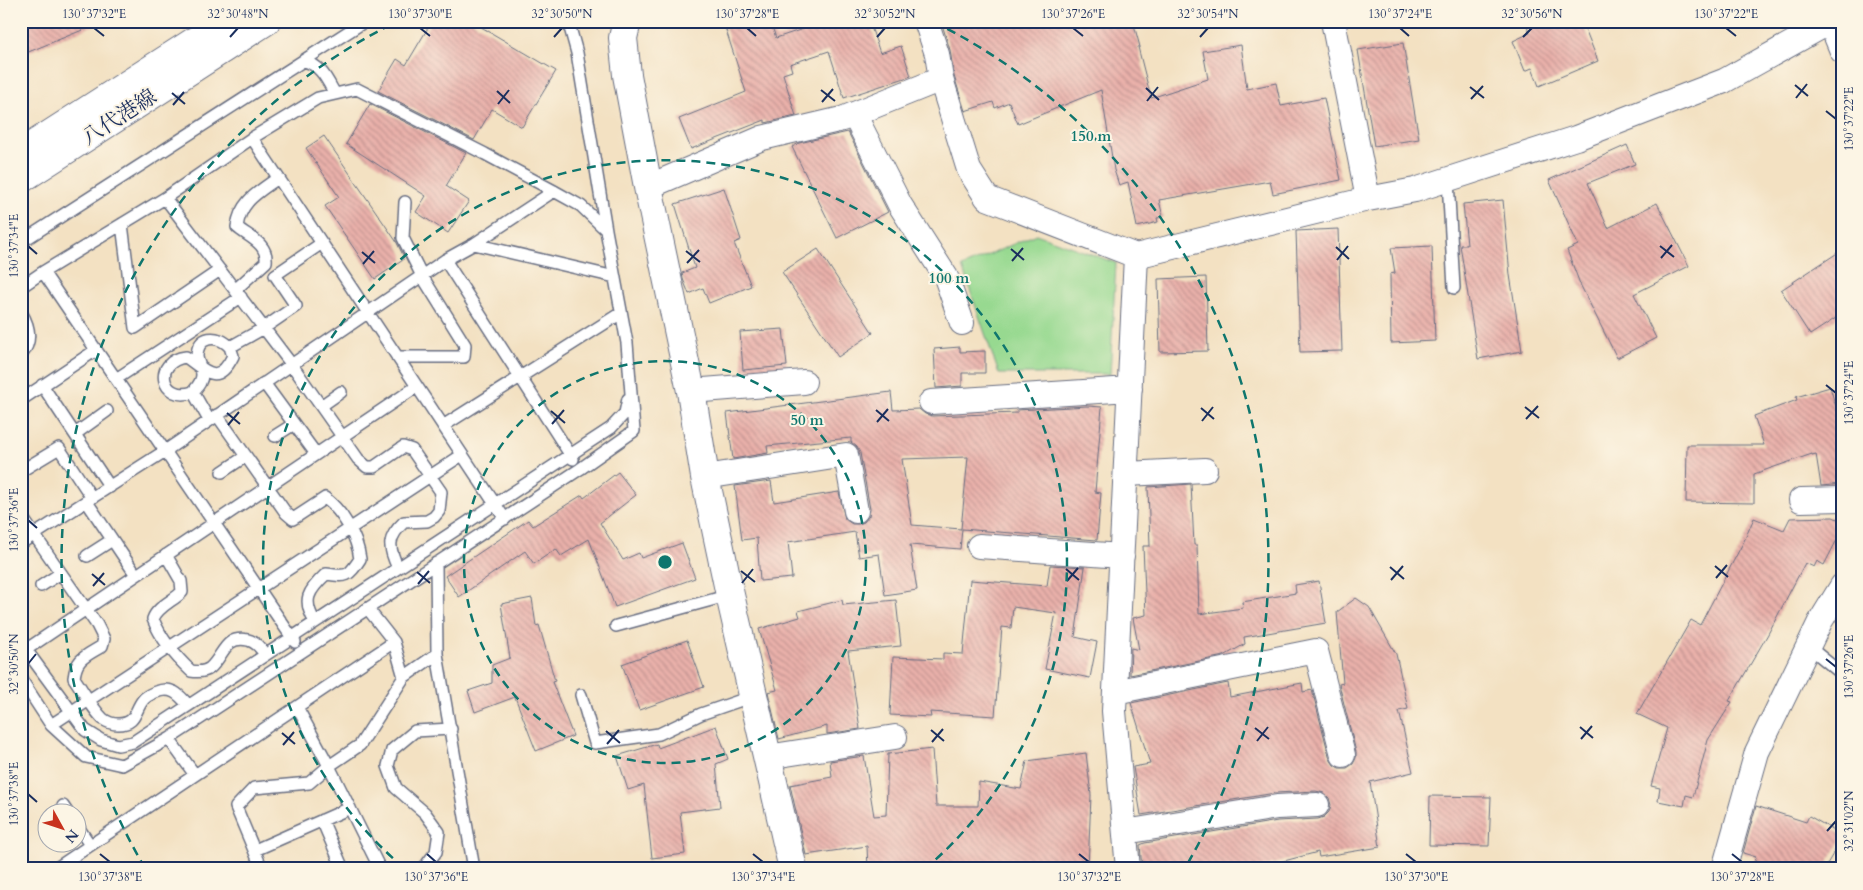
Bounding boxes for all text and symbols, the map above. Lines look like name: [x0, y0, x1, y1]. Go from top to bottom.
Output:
text: 130°37'32"E: [62, 6, 126, 22]
text: 32°30'48"N: [208, 6, 269, 22]
text: 130°37'30"E: [388, 6, 452, 22]
text: 32°30'50"N: [532, 6, 593, 22]
text: 130°37'28"E: [715, 6, 779, 22]
text: 32°30'52"N: [855, 6, 916, 22]
text: 130°37'26"E: [1041, 6, 1105, 22]
text: 32°30'54"N: [1178, 6, 1239, 22]
text: 130°37'24"E: [1368, 6, 1432, 22]
text: 32°30'56"N: [1502, 6, 1563, 22]
text: 130°37'22"E: [1694, 6, 1758, 22]
street label: 八代港線: [76, 82, 162, 152]
text: 130°37'22"E: [1841, 87, 1857, 151]
text: 150 m: [1071, 126, 1112, 146]
text: 130°37'34"E: [6, 214, 22, 278]
text: 100 m: [929, 268, 970, 288]
text: 130°37'24"E: [1841, 361, 1857, 425]
text: 50 m: [790, 410, 824, 430]
text: 130°37'36"E: [6, 488, 22, 552]
centre of rings: [656, 553, 674, 571]
text: 32°30'50"N: [6, 633, 22, 694]
text: 130°37'26"E: [1841, 635, 1857, 699]
text: 130°37'38"E: [6, 762, 22, 826]
text: 32°31'02"N: [1841, 790, 1857, 851]
north arrow: [38, 802, 88, 852]
text: N: [60, 825, 83, 847]
text: 130°37'38"E: [78, 869, 142, 885]
text: 130°37'36"E: [404, 869, 468, 885]
text: 130°37'34"E: [731, 869, 795, 885]
text: 130°37'32"E: [1057, 869, 1121, 885]
text: 130°37'30"E: [1384, 869, 1448, 885]
text: 130°37'28"E: [1710, 869, 1774, 885]

